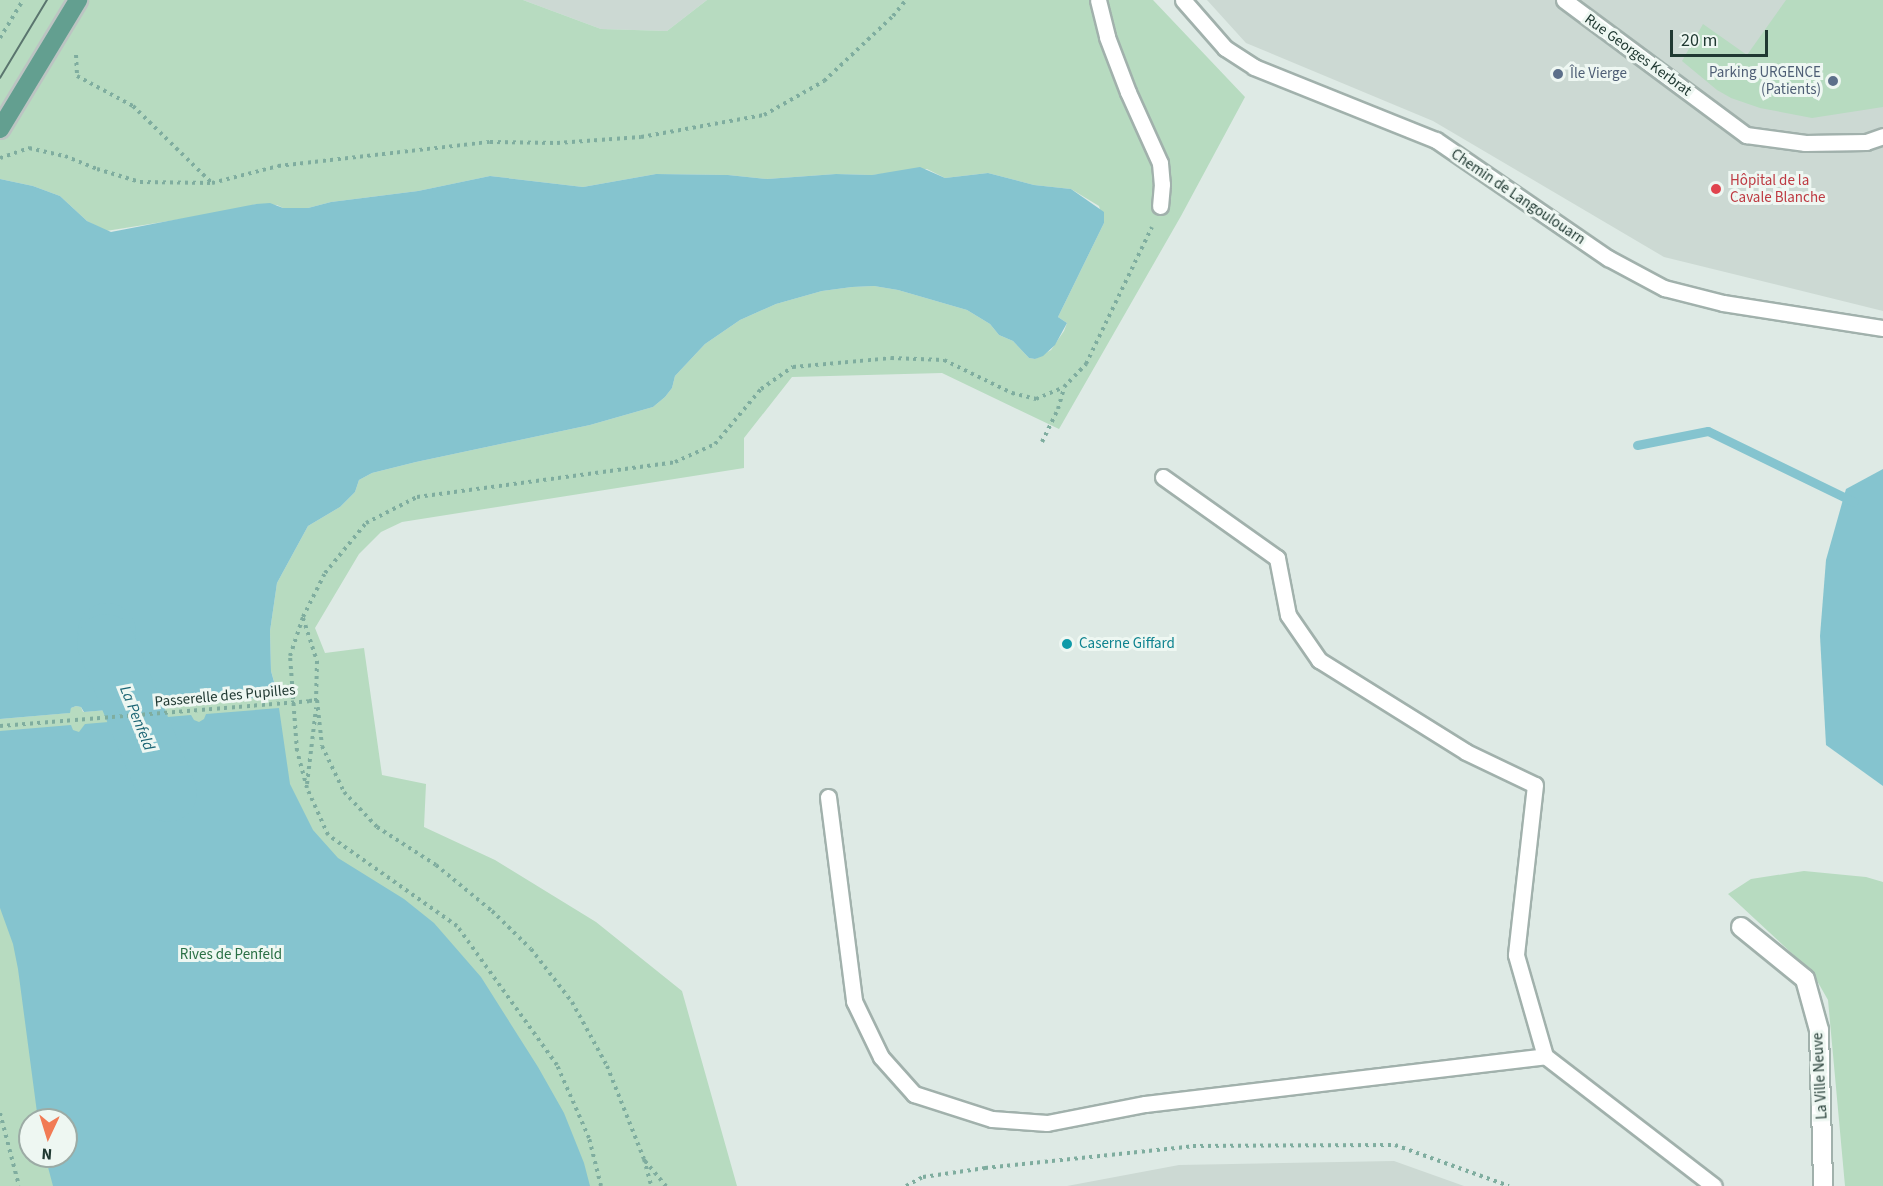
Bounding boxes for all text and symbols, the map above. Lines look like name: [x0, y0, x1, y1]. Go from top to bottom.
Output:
street label: Rue Georges Kerbrat: [1581, 10, 1695, 100]
scale bar: [1673, 18, 1770, 56]
text: 20 m: [1681, 28, 1717, 53]
place label: Parking URGENCE (Patients): [1709, 63, 1821, 98]
place label: Île Vierge: [1570, 65, 1627, 83]
marker: Île Vierge: [1551, 67, 1565, 81]
marker: Parking URGENCE (Patients): [1826, 74, 1840, 88]
street label: Chemin de Langoulouarn: [1447, 145, 1589, 249]
place label: Hôpital de la Cavale Blanche: [1730, 171, 1826, 206]
marker: Hôpital de la Cavale Blanche: [1707, 180, 1725, 198]
place label: Caserne Giffard: [1079, 635, 1175, 653]
marker: Caserne Giffard: [1060, 637, 1074, 651]
street label: Passerelle des Pupilles: [154, 681, 296, 711]
water label: La Penfeld: [115, 683, 159, 753]
park label: Rives de Penfeld: [180, 946, 282, 964]
street label: La Ville Neuve: [1809, 1032, 1831, 1120]
north arrow: [18, 1108, 78, 1168]
text: N: [41, 1143, 53, 1165]

